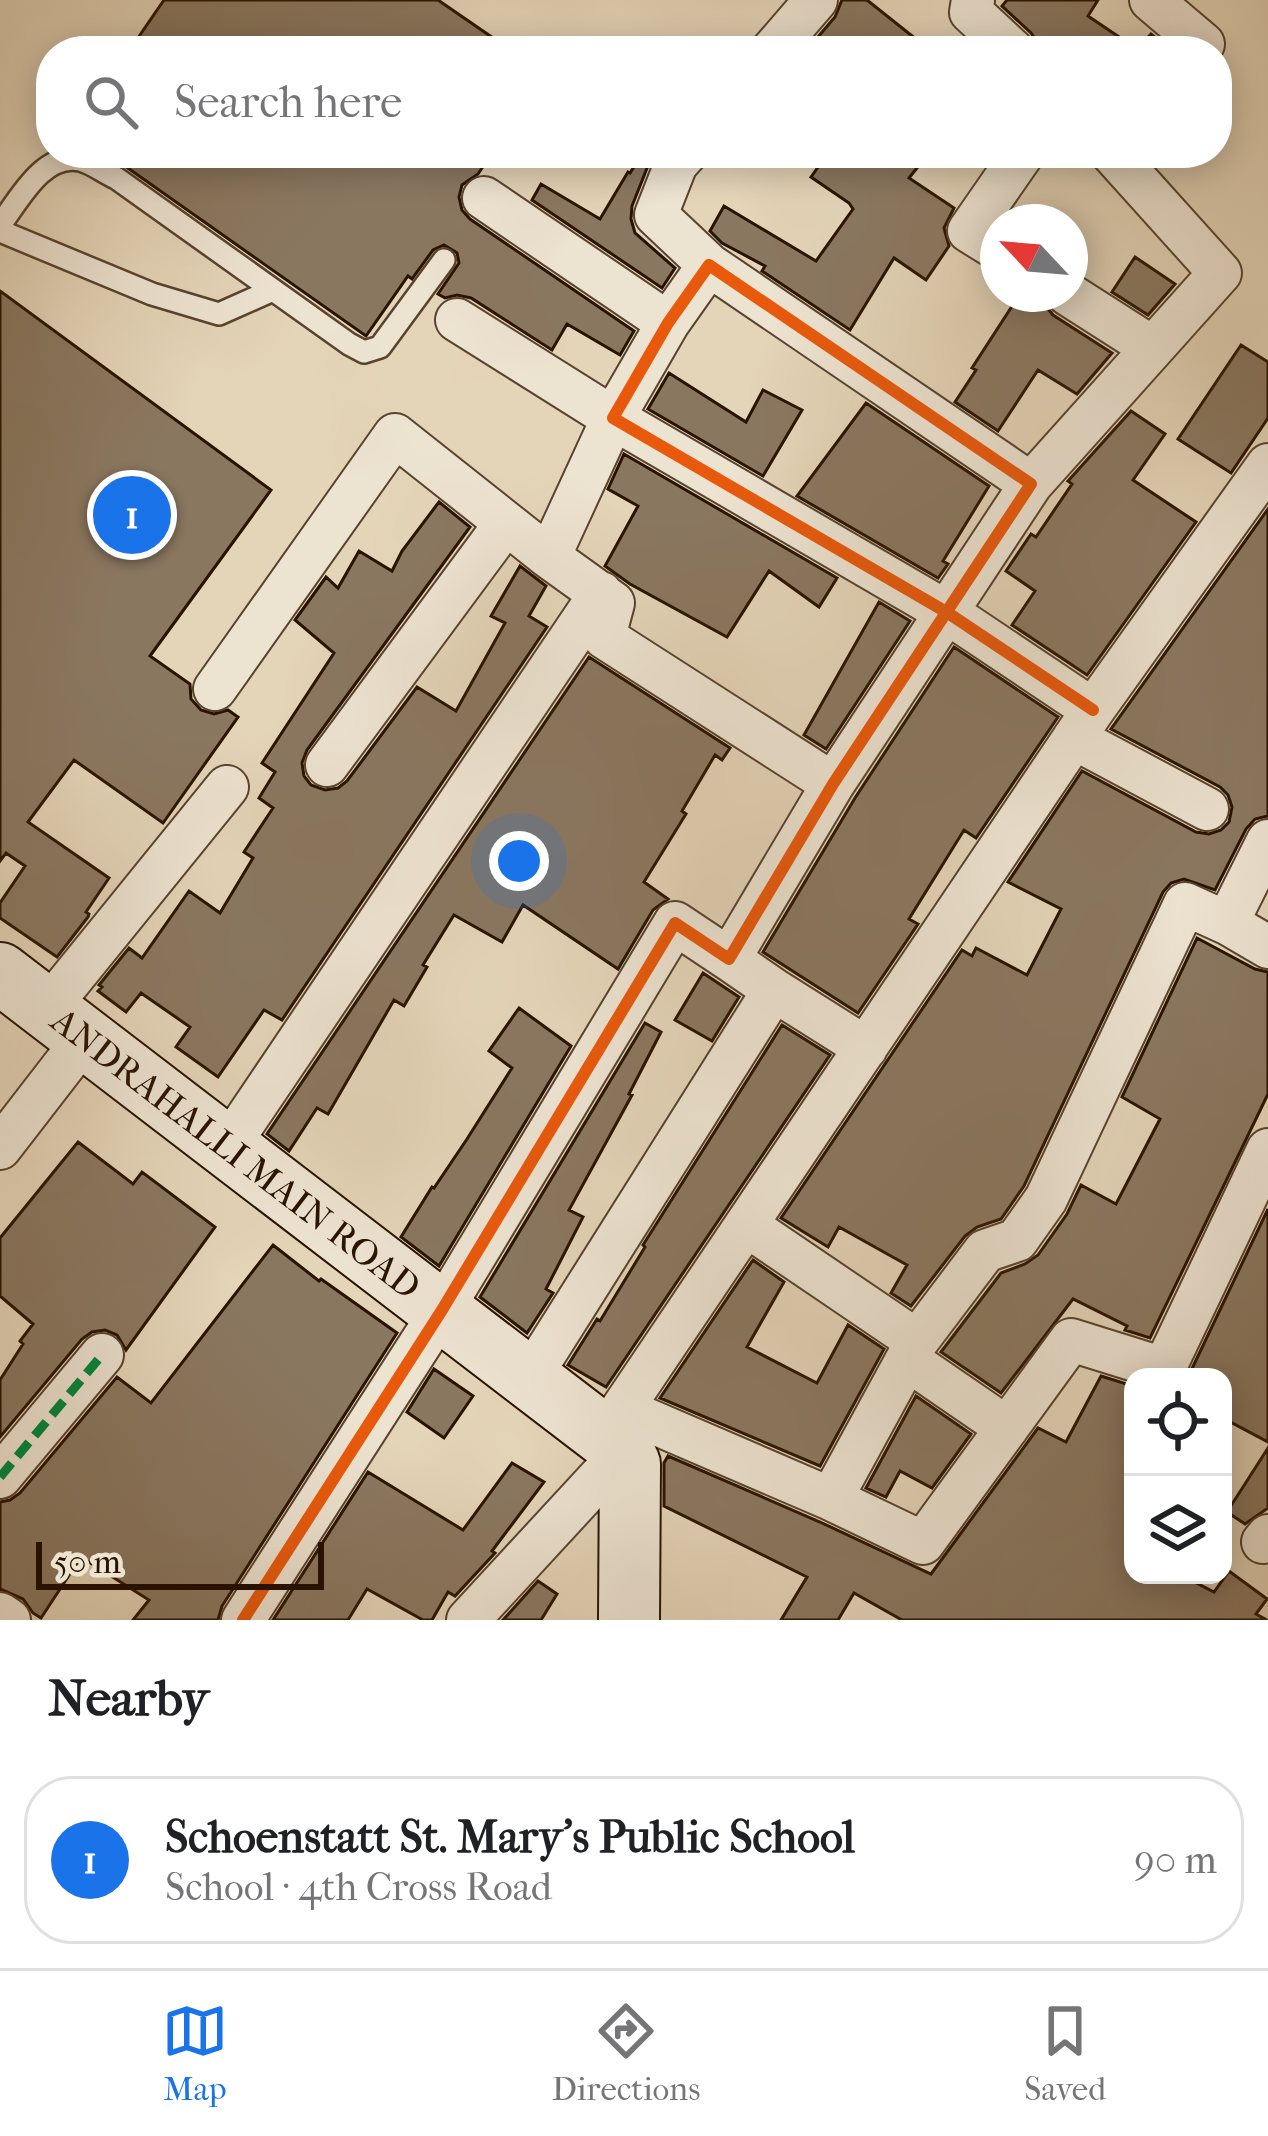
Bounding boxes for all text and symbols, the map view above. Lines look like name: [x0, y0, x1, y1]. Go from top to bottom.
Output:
search box: [36, 36, 1232, 168]
icon: search: [78, 69, 144, 135]
text: Search here: [174, 76, 402, 129]
north arrow: [980, 204, 1088, 312]
pin: 1: [93, 470, 171, 560]
your location: [489, 831, 549, 891]
street label: ANDRAHALLI MAIN ROAD: [41, 998, 428, 1308]
map controls: [1124, 1368, 1232, 1584]
button: locate: [1124, 1368, 1232, 1476]
button: layers: [1124, 1476, 1232, 1584]
scale bar: [36, 1536, 324, 1589]
text: 50 m: [54, 1543, 121, 1582]
text: Nearby: [48, 1668, 209, 1728]
text: Schoenstatt St. Mary's Public School: [165, 1811, 855, 1864]
text: 1: [83, 1837, 97, 1883]
text: 90 m: [1134, 1837, 1217, 1883]
text: School · 4th Cross Road: [165, 1864, 552, 1910]
tab: Map: [162, 1998, 228, 2109]
tab: Directions: [552, 1998, 700, 2109]
tab: Saved: [1024, 1998, 1106, 2109]

